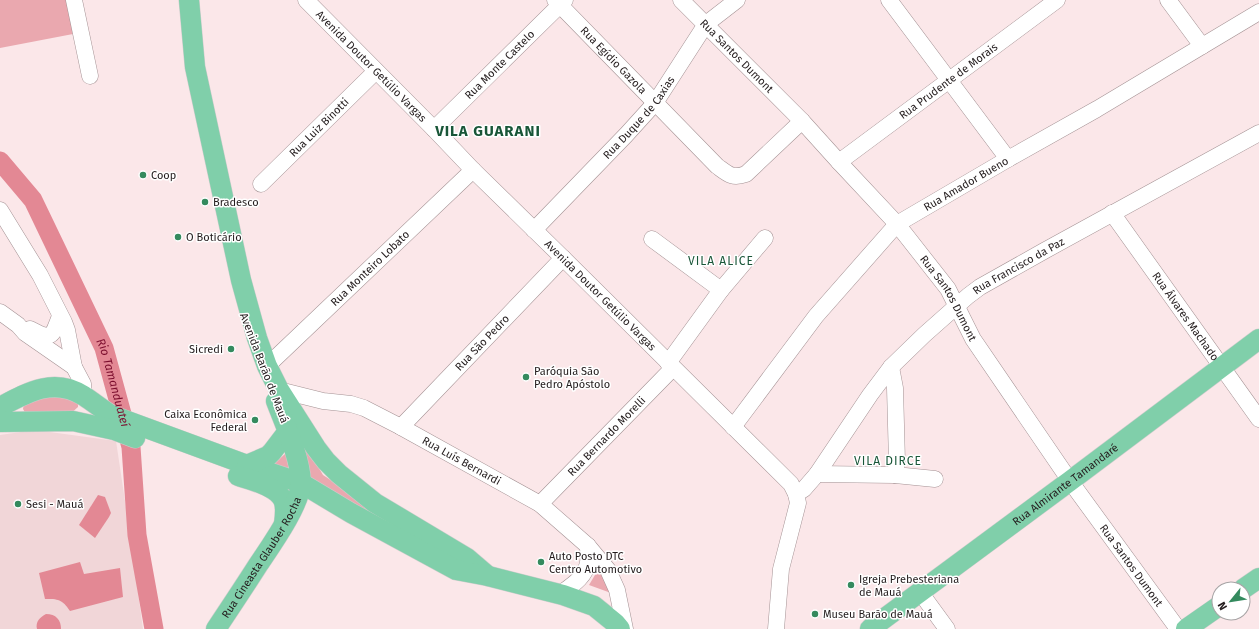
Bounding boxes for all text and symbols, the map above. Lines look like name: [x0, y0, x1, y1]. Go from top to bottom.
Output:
street label: Avenida Doutor Getúlio Vargas: [314, 8, 429, 124]
street label: Rua Santos Dumont: [697, 16, 776, 95]
street label: Rua Egídio Gazola: [578, 24, 649, 96]
street label: Rua Monte Castelo: [462, 27, 537, 102]
street label: Rua Prudente de Morais: [896, 40, 1000, 122]
street label: Rua Duque de Caxias: [600, 74, 677, 161]
street label: Rua Luiz Binotti: [286, 95, 351, 159]
district label: VILA GUARANI: [434, 122, 541, 140]
street label: Rua Amador Bueno: [921, 154, 1011, 214]
place label: Coop: [151, 169, 176, 182]
marker: Coop: [138, 170, 148, 180]
place label: Bradesco: [213, 196, 259, 209]
marker: Bradesco: [200, 197, 210, 207]
street label: Rua Monteiro Lobato: [328, 228, 412, 309]
place label: O Boticário: [186, 231, 242, 244]
marker: O Boticário: [173, 232, 183, 242]
street label: Rua Francisco da Paz: [970, 235, 1067, 297]
street label: Avenida Doutor Getúlio Vargas: [542, 237, 659, 353]
street label: Rua Santos Dumont: [917, 253, 979, 343]
district label: VILA ALICE: [688, 254, 754, 268]
street label: Rua Álvares Machado: [1150, 270, 1222, 363]
street label: Avenida Barão de Mauá: [237, 311, 291, 425]
street label: Rua São Pedro: [452, 312, 512, 373]
water label: Rio Tamanduateí: [93, 336, 132, 429]
place label: Sicredi: [189, 343, 223, 356]
marker: Sicredi: [226, 344, 236, 354]
place label: Paróquia São Pedro Apóstolo: [534, 365, 610, 391]
marker: Paróquia São Pedro Apóstolo: [521, 372, 531, 382]
street label: Rua Bernardo Morelli: [565, 394, 648, 478]
place label: Caixa Econômica Federal: [164, 408, 247, 434]
marker: Caixa Econômica Federal: [250, 415, 260, 425]
street label: Rua Luís Bernardi: [420, 434, 503, 488]
street label: Rua Almirante Tamandaré: [1010, 441, 1121, 528]
district label: VILA DIRCE: [854, 454, 922, 468]
street label: Rua Cineasta Glauber Rocha: [219, 495, 304, 620]
place label: Sesi - Mauá: [26, 498, 83, 511]
marker: Sesi - Mauá: [13, 499, 23, 509]
street label: Rua Santos Dumont: [1097, 522, 1166, 609]
place label: Auto Posto DTC Centro Automotivo: [549, 550, 642, 576]
marker: Auto Posto DTC Centro Automotivo: [536, 557, 546, 567]
place label: Igreja Prebesteriana de Mauá: [859, 573, 959, 599]
marker: Igreja Prebesteriana de Mauá: [846, 580, 856, 590]
north arrow: [1211, 581, 1251, 621]
text: N: [1215, 599, 1230, 612]
place label: Museu Barão de Mauá: [823, 608, 933, 621]
marker: Museu Barão de Mauá: [810, 609, 820, 619]

